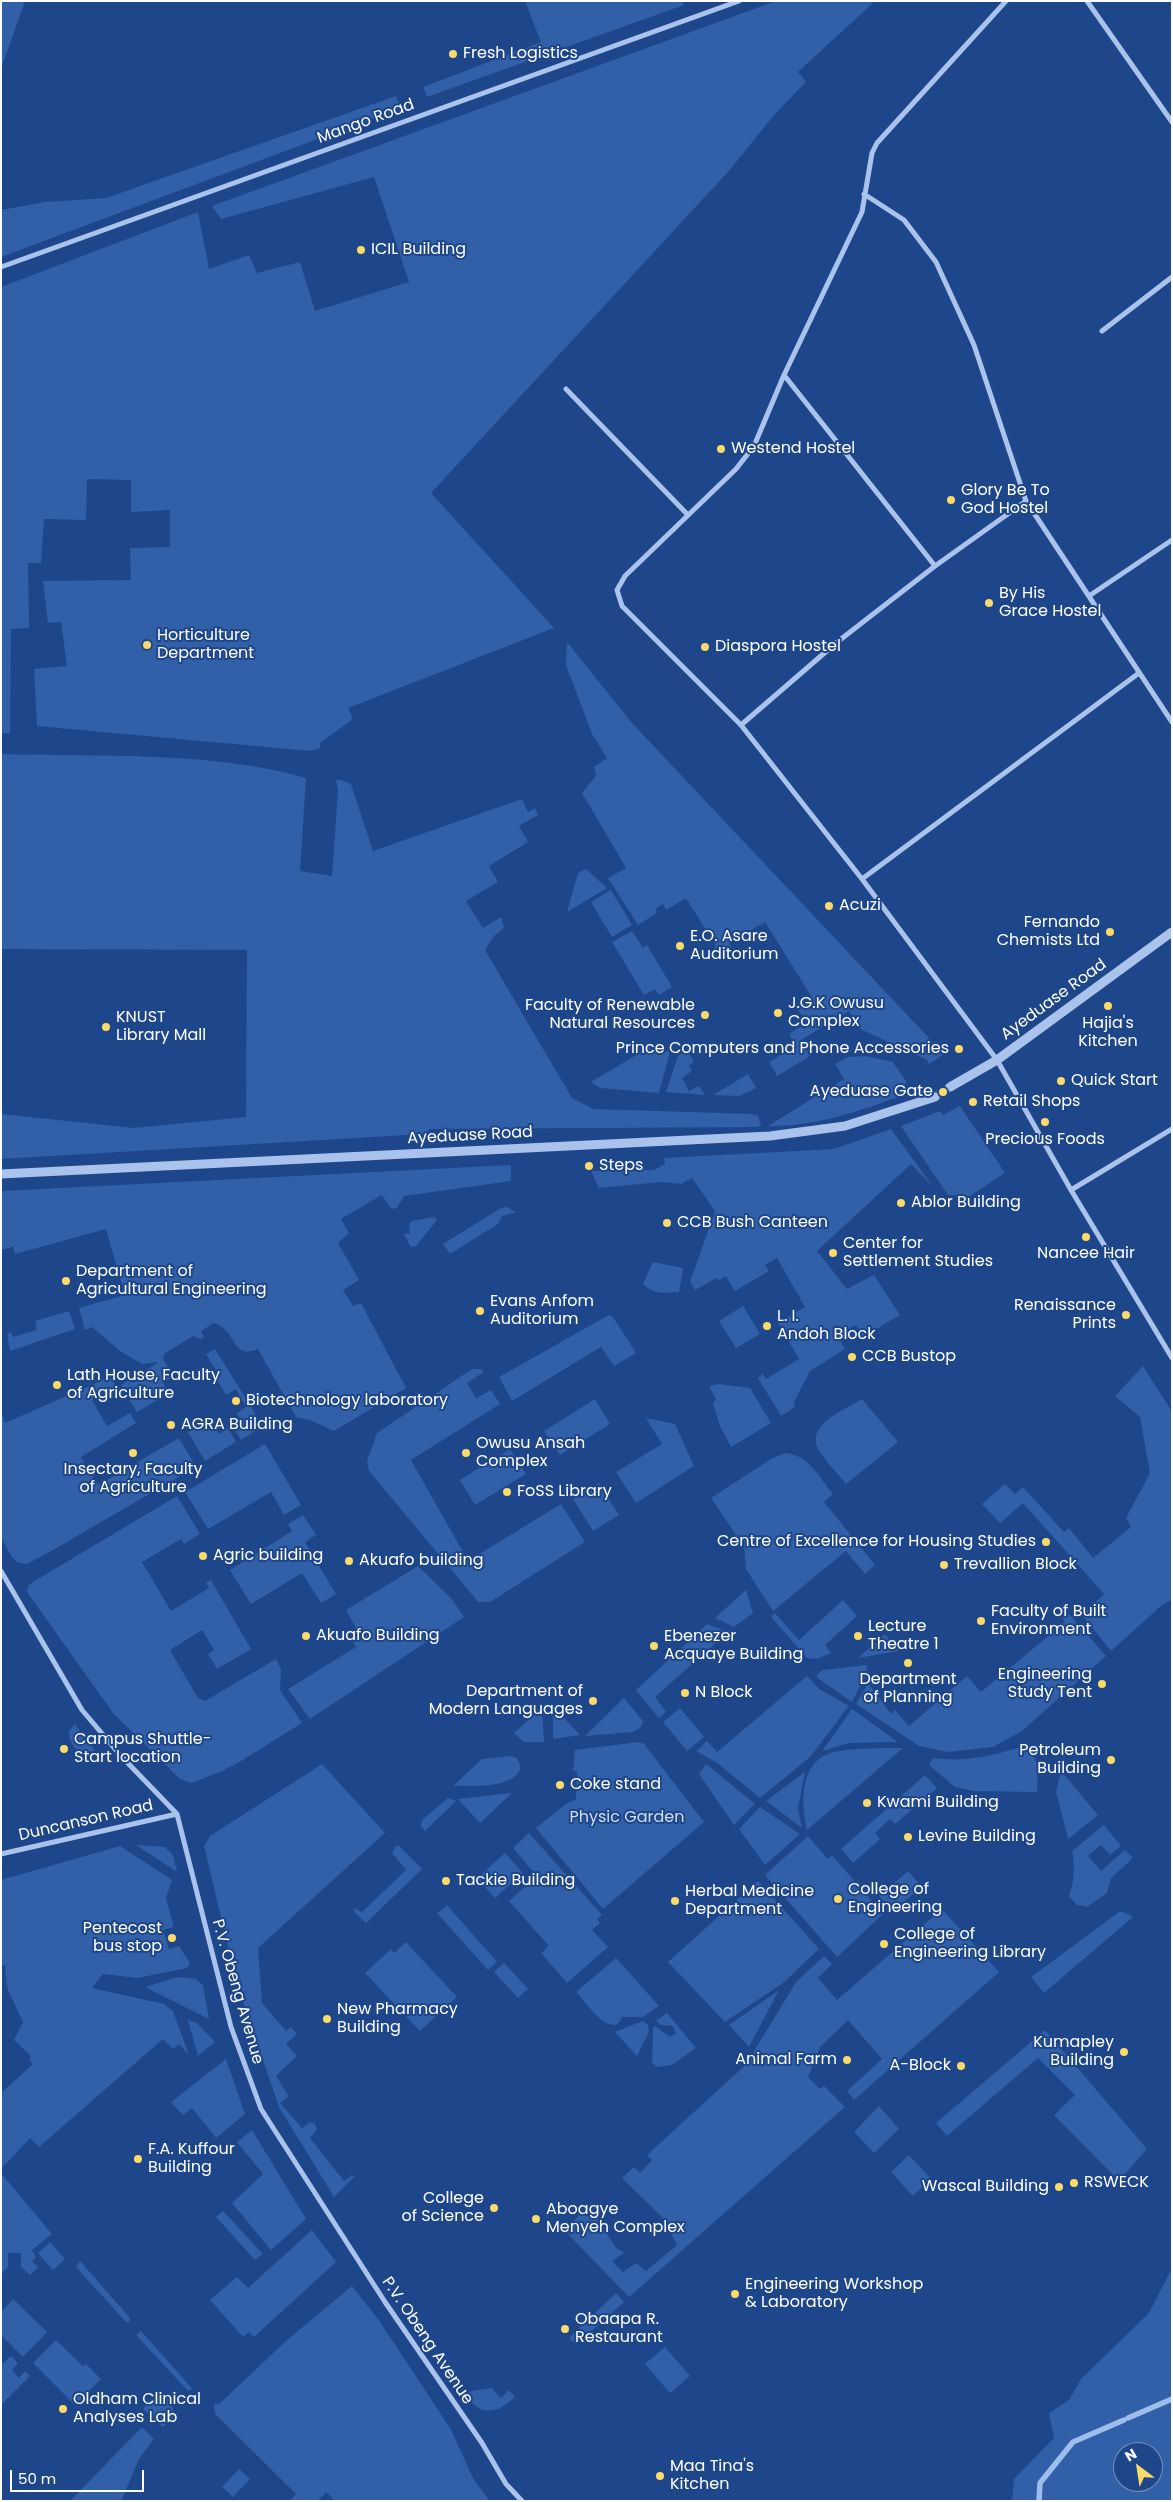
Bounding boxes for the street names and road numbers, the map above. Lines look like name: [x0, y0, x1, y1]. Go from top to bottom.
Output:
street label: Mango Road: [315, 96, 417, 148]
street label: Ayeduase Road: [997, 955, 1111, 1045]
street label: Ayeduase Road: [407, 1123, 533, 1149]
street label: Duncanson Road: [17, 1796, 155, 1846]
street label: P.V. Obeng Avenue: [207, 1917, 267, 2067]
street label: P.V. Obeng Avenue: [377, 2274, 477, 2408]

